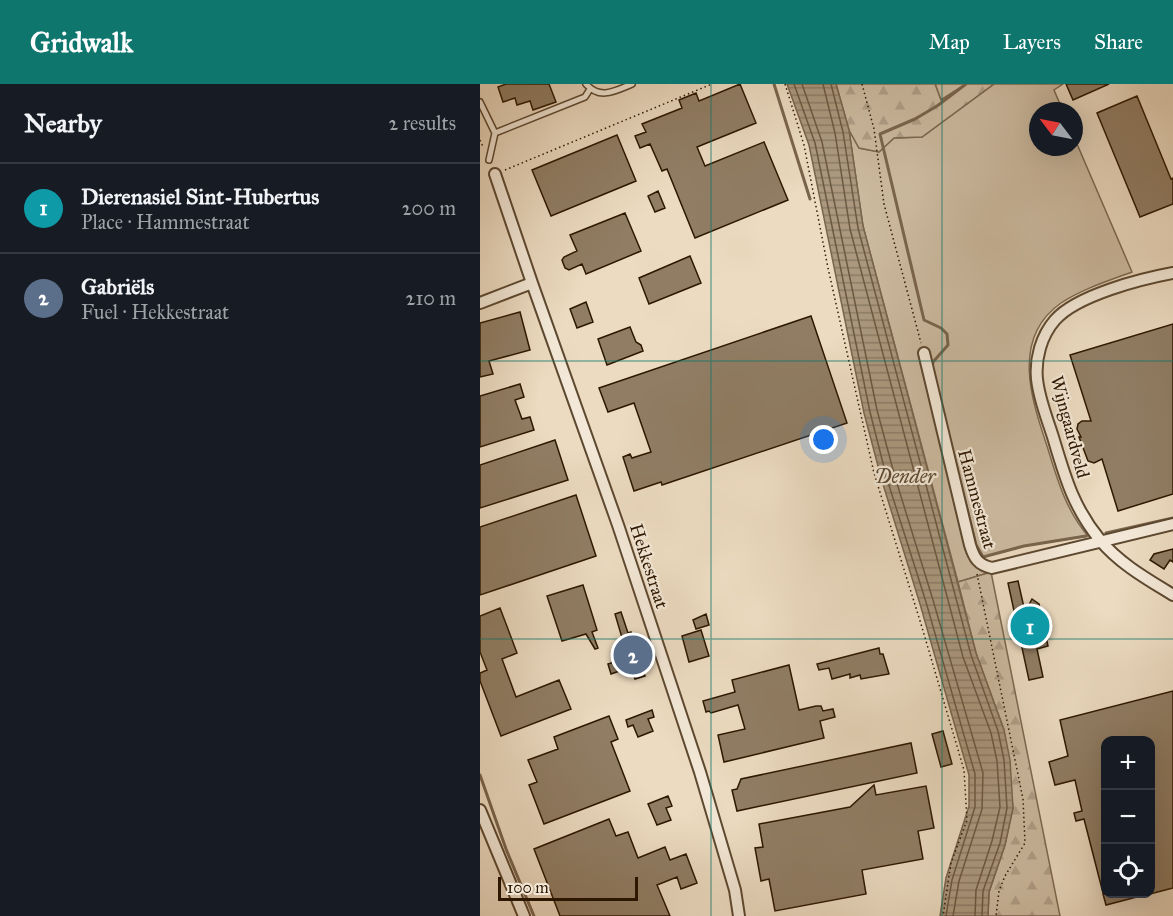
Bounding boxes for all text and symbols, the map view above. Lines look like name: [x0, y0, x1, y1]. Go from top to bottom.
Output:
text: Gridwalk: [30, 25, 133, 60]
text: Map: [929, 29, 970, 55]
text: Layers: [1003, 29, 1061, 55]
text: Share: [1094, 29, 1143, 55]
north arrow: [1029, 102, 1083, 156]
text: Nearby: [24, 107, 102, 139]
text: 2 results: [388, 111, 456, 135]
text: Dierenasiel Sint-Hubertus: [81, 183, 319, 210]
text: 1: [40, 196, 47, 220]
text: 200 m: [402, 196, 456, 220]
text: Place · Hammestraat: [81, 210, 250, 234]
text: Gabriëls: [81, 273, 154, 300]
text: 2: [39, 286, 48, 310]
text: 210 m: [406, 286, 456, 310]
text: Fuel · Hekkestraat: [81, 300, 229, 324]
street label: Wijngaardveld: [1045, 373, 1094, 481]
your location: [809, 425, 838, 454]
street label: Hammestraat: [953, 447, 1001, 552]
water label: Dender: [874, 464, 937, 488]
street label: Hekkestraat: [625, 521, 673, 612]
pin: 1: [1010, 604, 1050, 648]
pin: 2: [614, 632, 652, 678]
map controls: [1101, 736, 1155, 898]
button: +: [1101, 736, 1155, 790]
button: −: [1101, 790, 1155, 844]
button: locate: [1101, 844, 1155, 898]
scale bar: [498, 874, 638, 902]
text: 100 m: [507, 878, 549, 897]

